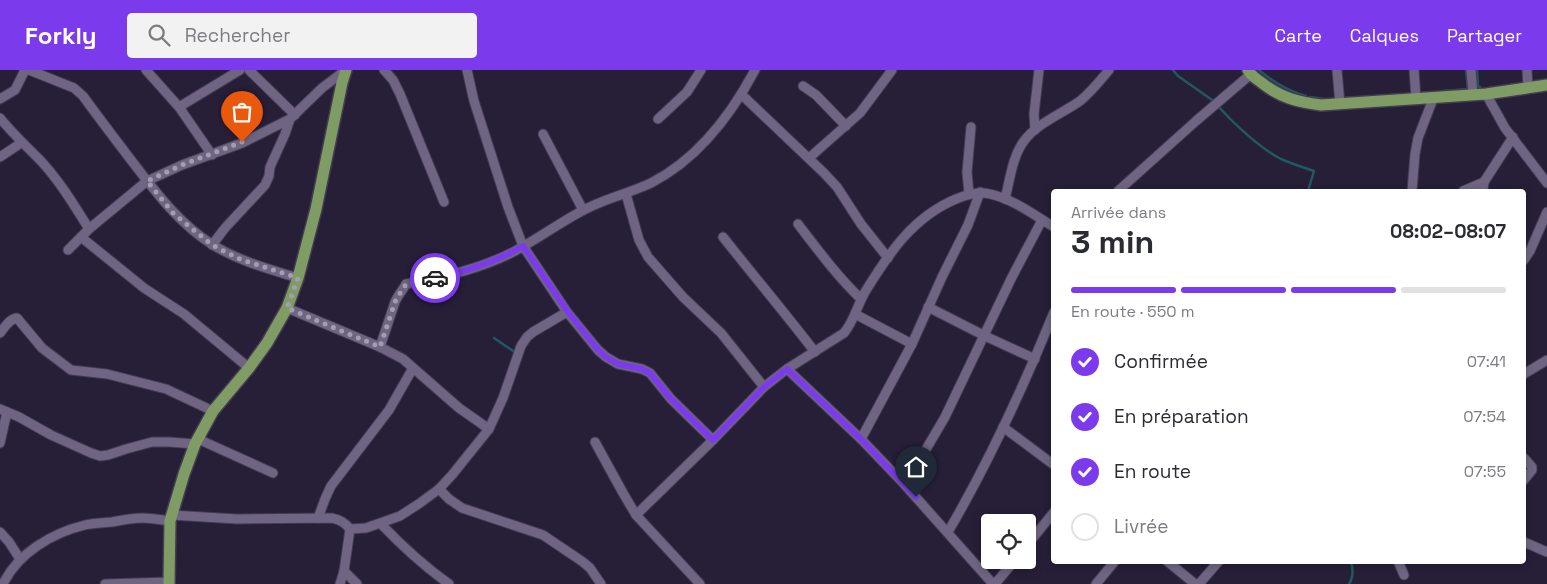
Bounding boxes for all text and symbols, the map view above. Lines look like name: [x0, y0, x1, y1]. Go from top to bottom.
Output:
search box: [127, 13, 477, 58]
text: Forkly: [25, 20, 97, 51]
icon: search: [145, 21, 173, 49]
text: Rechercher: [185, 23, 290, 48]
text: Carte: [1275, 24, 1322, 47]
text: Calques: [1350, 24, 1419, 47]
text: Partager: [1447, 24, 1522, 47]
pin: [221, 91, 263, 142]
icon: bag: [228, 98, 256, 126]
text: Arrivée dans: [1071, 202, 1166, 223]
text: 08:02–08:07: [1390, 219, 1506, 244]
text: 3 min: [1071, 222, 1154, 262]
courier: [410, 253, 460, 303]
icon: car: [421, 264, 449, 292]
text: En route · 550 m: [1071, 301, 1194, 322]
icon: check: [1071, 348, 1099, 376]
text: Confirmée: [1114, 349, 1208, 374]
text: 07:41: [1467, 351, 1506, 372]
icon: check: [1071, 403, 1099, 431]
text: En préparation: [1114, 404, 1249, 429]
text: 07:54: [1463, 406, 1506, 427]
pin: [895, 446, 937, 497]
icon: home: [902, 453, 930, 481]
icon: check: [1071, 458, 1099, 486]
text: En route: [1114, 459, 1191, 484]
text: 07:55: [1464, 461, 1506, 482]
map controls: [981, 514, 1036, 569]
button: locate: [981, 514, 1036, 569]
text: Livrée: [1114, 514, 1169, 539]

